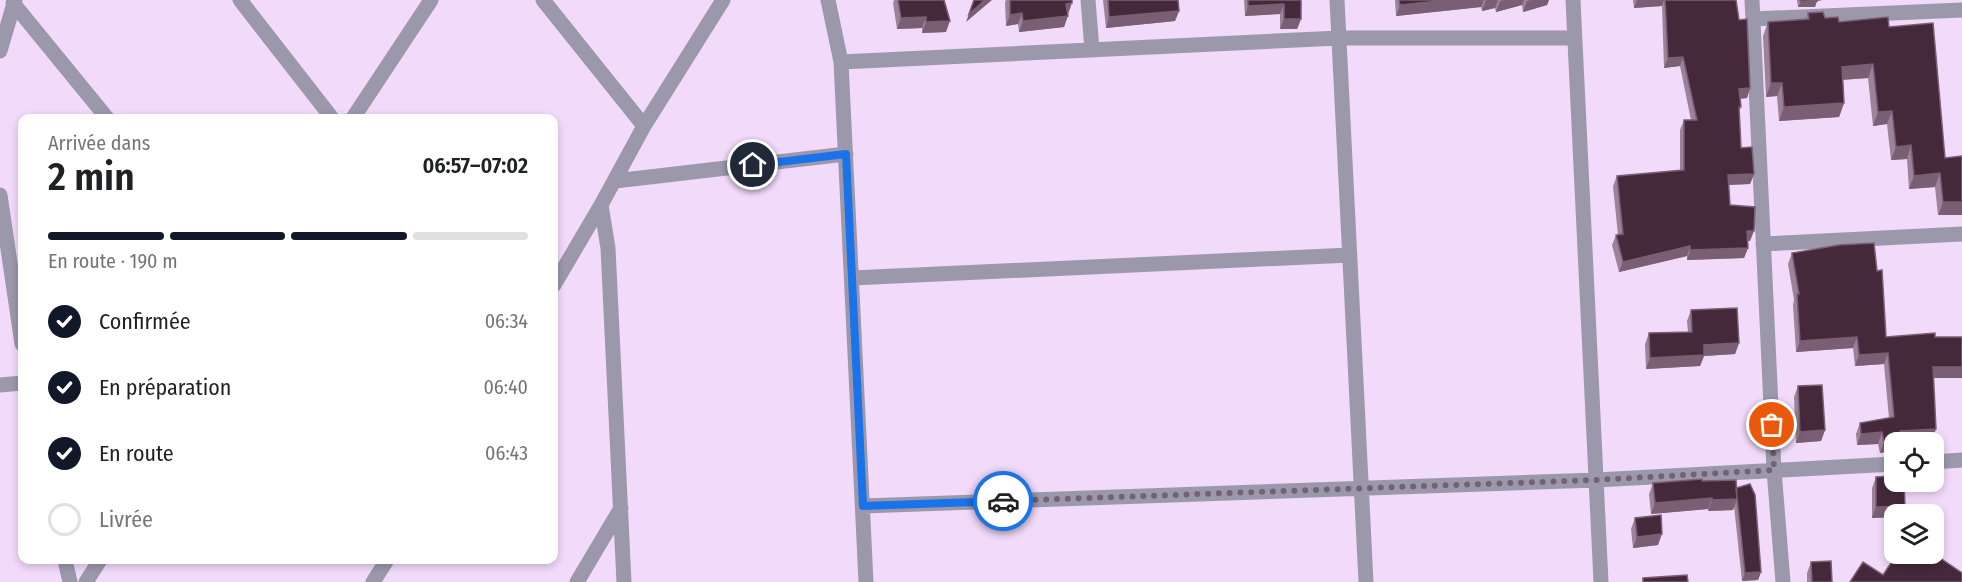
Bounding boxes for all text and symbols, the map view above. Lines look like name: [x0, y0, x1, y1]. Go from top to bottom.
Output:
text: Arrivée dans: [48, 131, 150, 155]
pin: [727, 139, 778, 190]
icon: home: [736, 148, 769, 181]
text: 06:57–07:02: [422, 152, 528, 179]
text: 2 min: [48, 154, 135, 200]
text: En route · 190 m: [48, 249, 178, 273]
icon: check: [48, 305, 81, 338]
text: Confirmée: [99, 308, 191, 335]
text: 06:34: [485, 309, 528, 333]
icon: check: [48, 371, 81, 404]
text: En préparation: [99, 374, 231, 401]
text: 06:40: [483, 375, 528, 399]
pin: [1746, 399, 1797, 450]
icon: bag: [1755, 408, 1788, 441]
map controls: [1884, 432, 1944, 564]
button: locate: [1884, 432, 1944, 492]
icon: check: [48, 437, 81, 470]
text: En route: [99, 440, 174, 467]
text: 06:43: [485, 441, 528, 465]
courier: [973, 471, 1033, 531]
icon: car: [987, 485, 1020, 518]
button: layers: [1884, 504, 1944, 564]
text: Livrée: [99, 506, 153, 533]

